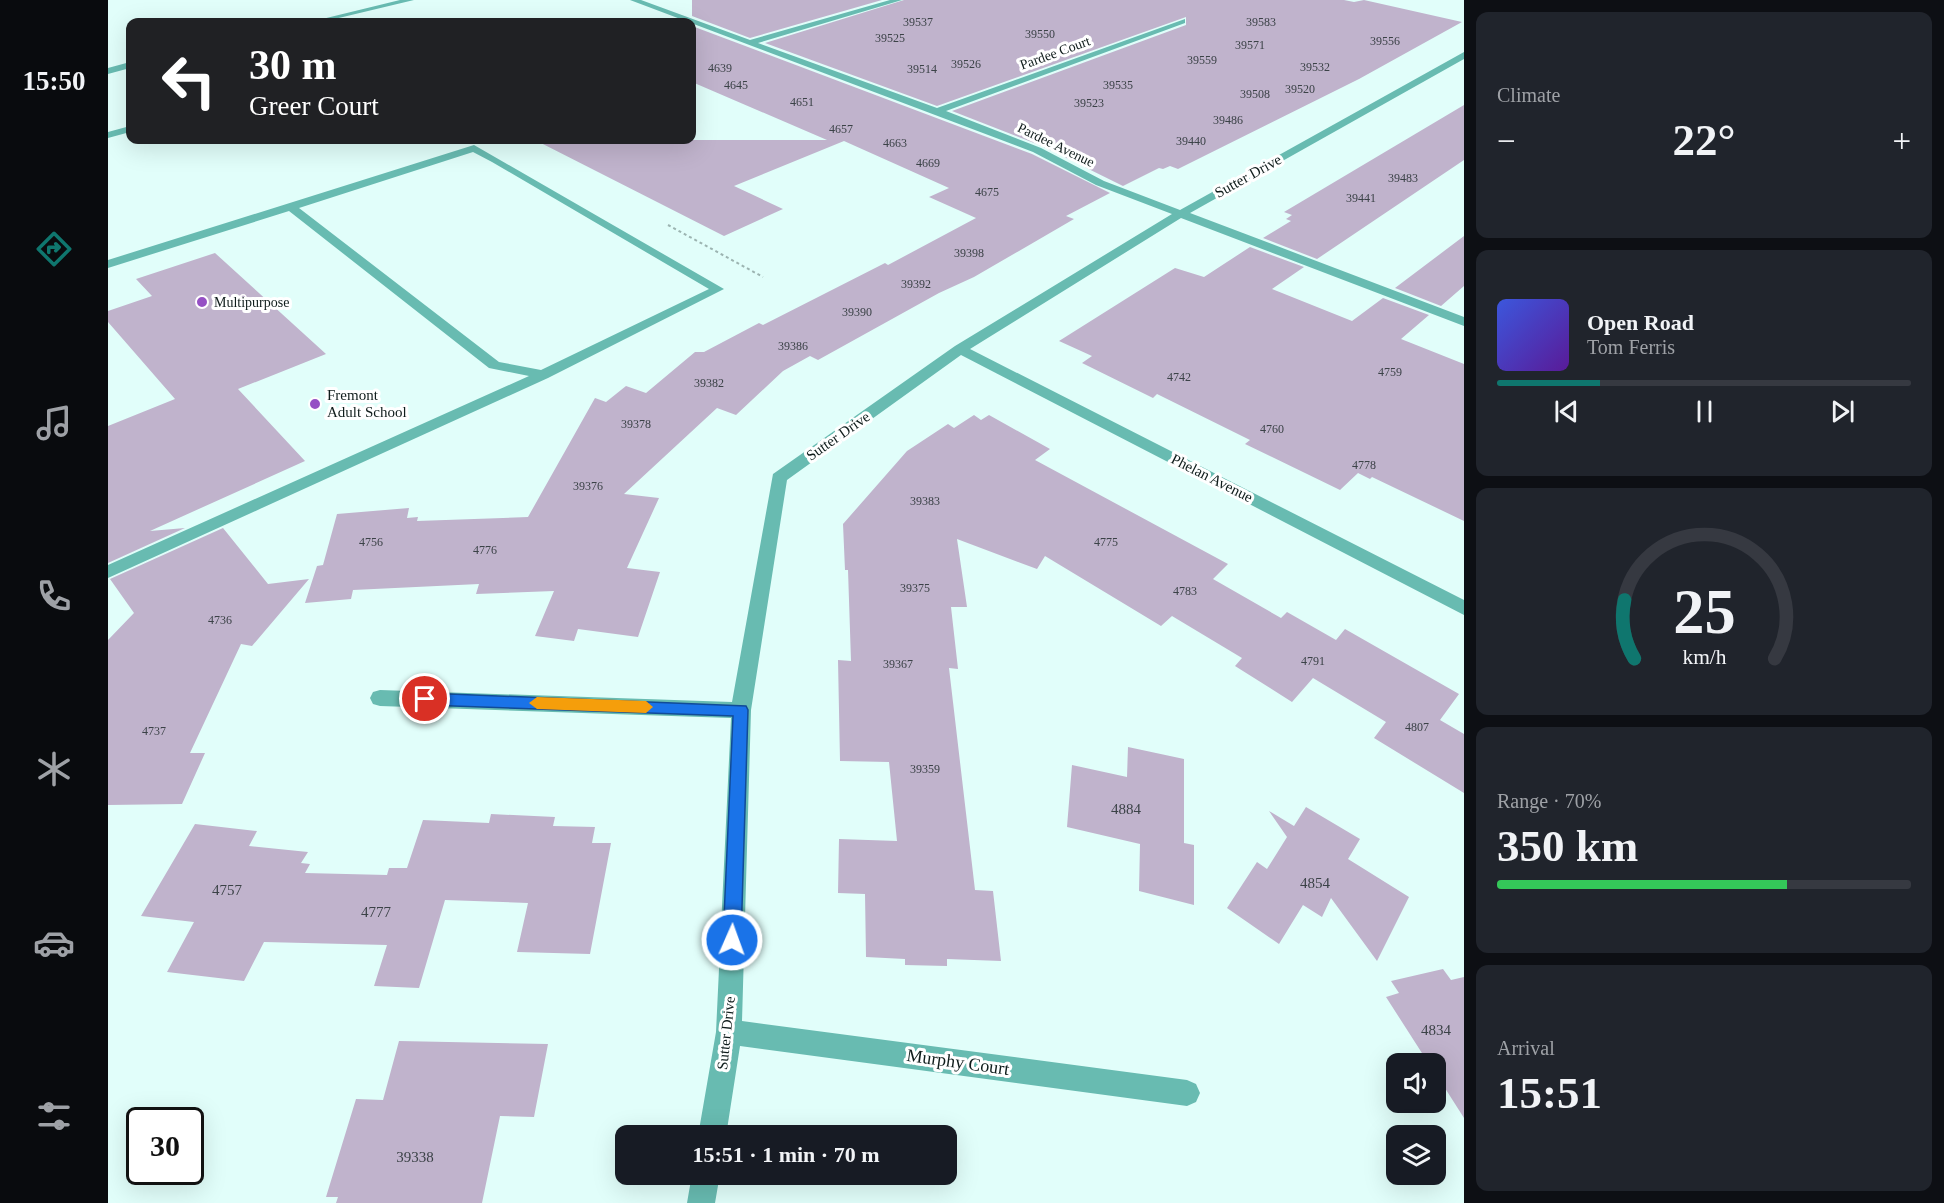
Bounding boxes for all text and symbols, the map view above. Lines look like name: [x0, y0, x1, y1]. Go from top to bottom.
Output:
house number: 39537: [903, 15, 933, 29]
house number: 39583: [1246, 15, 1276, 29]
house number: 39550: [1025, 27, 1055, 41]
house number: 39525: [875, 31, 905, 45]
street label: Pardee Court: [1018, 33, 1092, 73]
house number: 39556: [1370, 34, 1400, 48]
house number: 39571: [1235, 38, 1265, 52]
icon: left: [150, 42, 228, 120]
text: 30 m: [249, 42, 337, 88]
house number: 39559: [1187, 53, 1217, 67]
house number: 39526: [951, 57, 981, 71]
house number: 39532: [1300, 60, 1330, 74]
house number: 4639: [708, 61, 732, 75]
house number: 39514: [907, 62, 937, 76]
text: 15:50: [23, 66, 86, 96]
house number: 4645: [724, 78, 748, 92]
house number: 39535: [1103, 78, 1133, 92]
house number: 39520: [1285, 82, 1315, 96]
text: Climate: [1497, 84, 1560, 106]
house number: 39508: [1240, 87, 1270, 101]
text: Greer Court: [249, 91, 379, 121]
house number: 4651: [790, 95, 814, 109]
house number: 39523: [1074, 96, 1104, 110]
house number: 39486: [1213, 113, 1243, 127]
text: 22°: [1673, 115, 1736, 165]
street label: Pardee Avenue: [1015, 120, 1097, 170]
house number: 4657: [829, 122, 853, 136]
text: −: [1497, 123, 1516, 159]
text: +: [1892, 123, 1911, 159]
house number: 39440: [1176, 134, 1206, 148]
house number: 4663: [883, 136, 907, 150]
street label: Sutter Drive: [1212, 151, 1284, 201]
house number: 4669: [916, 156, 940, 170]
house number: 39483: [1388, 171, 1418, 185]
house number: 4675: [975, 185, 999, 199]
house number: 39441: [1346, 191, 1376, 205]
icon: directions: [33, 228, 75, 270]
house number: 39398: [954, 246, 984, 260]
house number: 39392: [901, 277, 931, 291]
marker: Multipurpose: [195, 295, 209, 309]
place label: Multipurpose: [214, 295, 289, 310]
house number: 39390: [842, 305, 872, 319]
text: Open Road: [1587, 310, 1694, 335]
text: Tom Ferris: [1587, 336, 1675, 358]
house number: 39386: [778, 339, 808, 353]
house number: 4759: [1378, 365, 1402, 379]
house number: 4742: [1167, 370, 1191, 384]
house number: 39382: [694, 376, 724, 390]
place label: Fremont Adult School: [327, 387, 407, 420]
icon: previous: [1550, 395, 1583, 428]
icon: pause: [1688, 395, 1721, 428]
icon: next: [1826, 395, 1859, 428]
marker: Fremont Adult School: [308, 397, 322, 411]
icon: music: [33, 402, 75, 444]
street label: Sutter Drive: [803, 408, 873, 464]
house number: 39378: [621, 417, 651, 431]
house number: 4760: [1260, 422, 1284, 436]
street label: Phelan Avenue: [1169, 451, 1256, 506]
house number: 4778: [1352, 458, 1376, 472]
house number: 39376: [573, 479, 603, 493]
house number: 39383: [910, 494, 940, 508]
house number: 4756: [359, 535, 383, 549]
house number: 4775: [1094, 535, 1118, 549]
house number: 4776: [473, 543, 497, 557]
icon: phone: [33, 575, 75, 617]
text: 25: [1673, 577, 1735, 646]
house number: 39375: [900, 581, 930, 595]
house number: 4783: [1173, 584, 1197, 598]
house number: 4736: [208, 613, 232, 627]
text: km/h: [1682, 645, 1726, 669]
house number: 4791: [1301, 654, 1325, 668]
house number: 39367: [883, 657, 913, 671]
pin: [399, 673, 450, 724]
icon: arrive: [408, 682, 441, 715]
house number: 4807: [1405, 720, 1429, 734]
house number: 4737: [142, 724, 166, 738]
icon: climate: [33, 748, 75, 790]
house number: 39359: [910, 762, 940, 776]
text: Range · 70%: [1497, 790, 1601, 812]
house number: 4884: [1111, 801, 1142, 817]
text: 350 km: [1497, 821, 1638, 871]
house number: 4854: [1300, 875, 1331, 891]
house number: 4757: [212, 882, 243, 898]
house number: 4777: [361, 904, 392, 920]
position arrow: [700, 908, 764, 972]
icon: car: [33, 922, 75, 964]
street label: Sutter Drive: [714, 995, 738, 1071]
house number: 4834: [1421, 1022, 1452, 1038]
text: Arrival: [1497, 1037, 1555, 1059]
street label: Murphy Court: [905, 1045, 1011, 1079]
map controls: [1386, 1053, 1446, 1185]
button: sound: [1386, 1053, 1446, 1113]
text: 15:51: [1497, 1068, 1602, 1118]
icon: filters: [33, 1095, 75, 1137]
speed limit sign: 30: [126, 1107, 204, 1185]
button: layers: [1386, 1125, 1446, 1185]
text: 15:51 · 1 min · 70 m: [693, 1142, 880, 1167]
house number: 39338: [396, 1149, 434, 1165]

